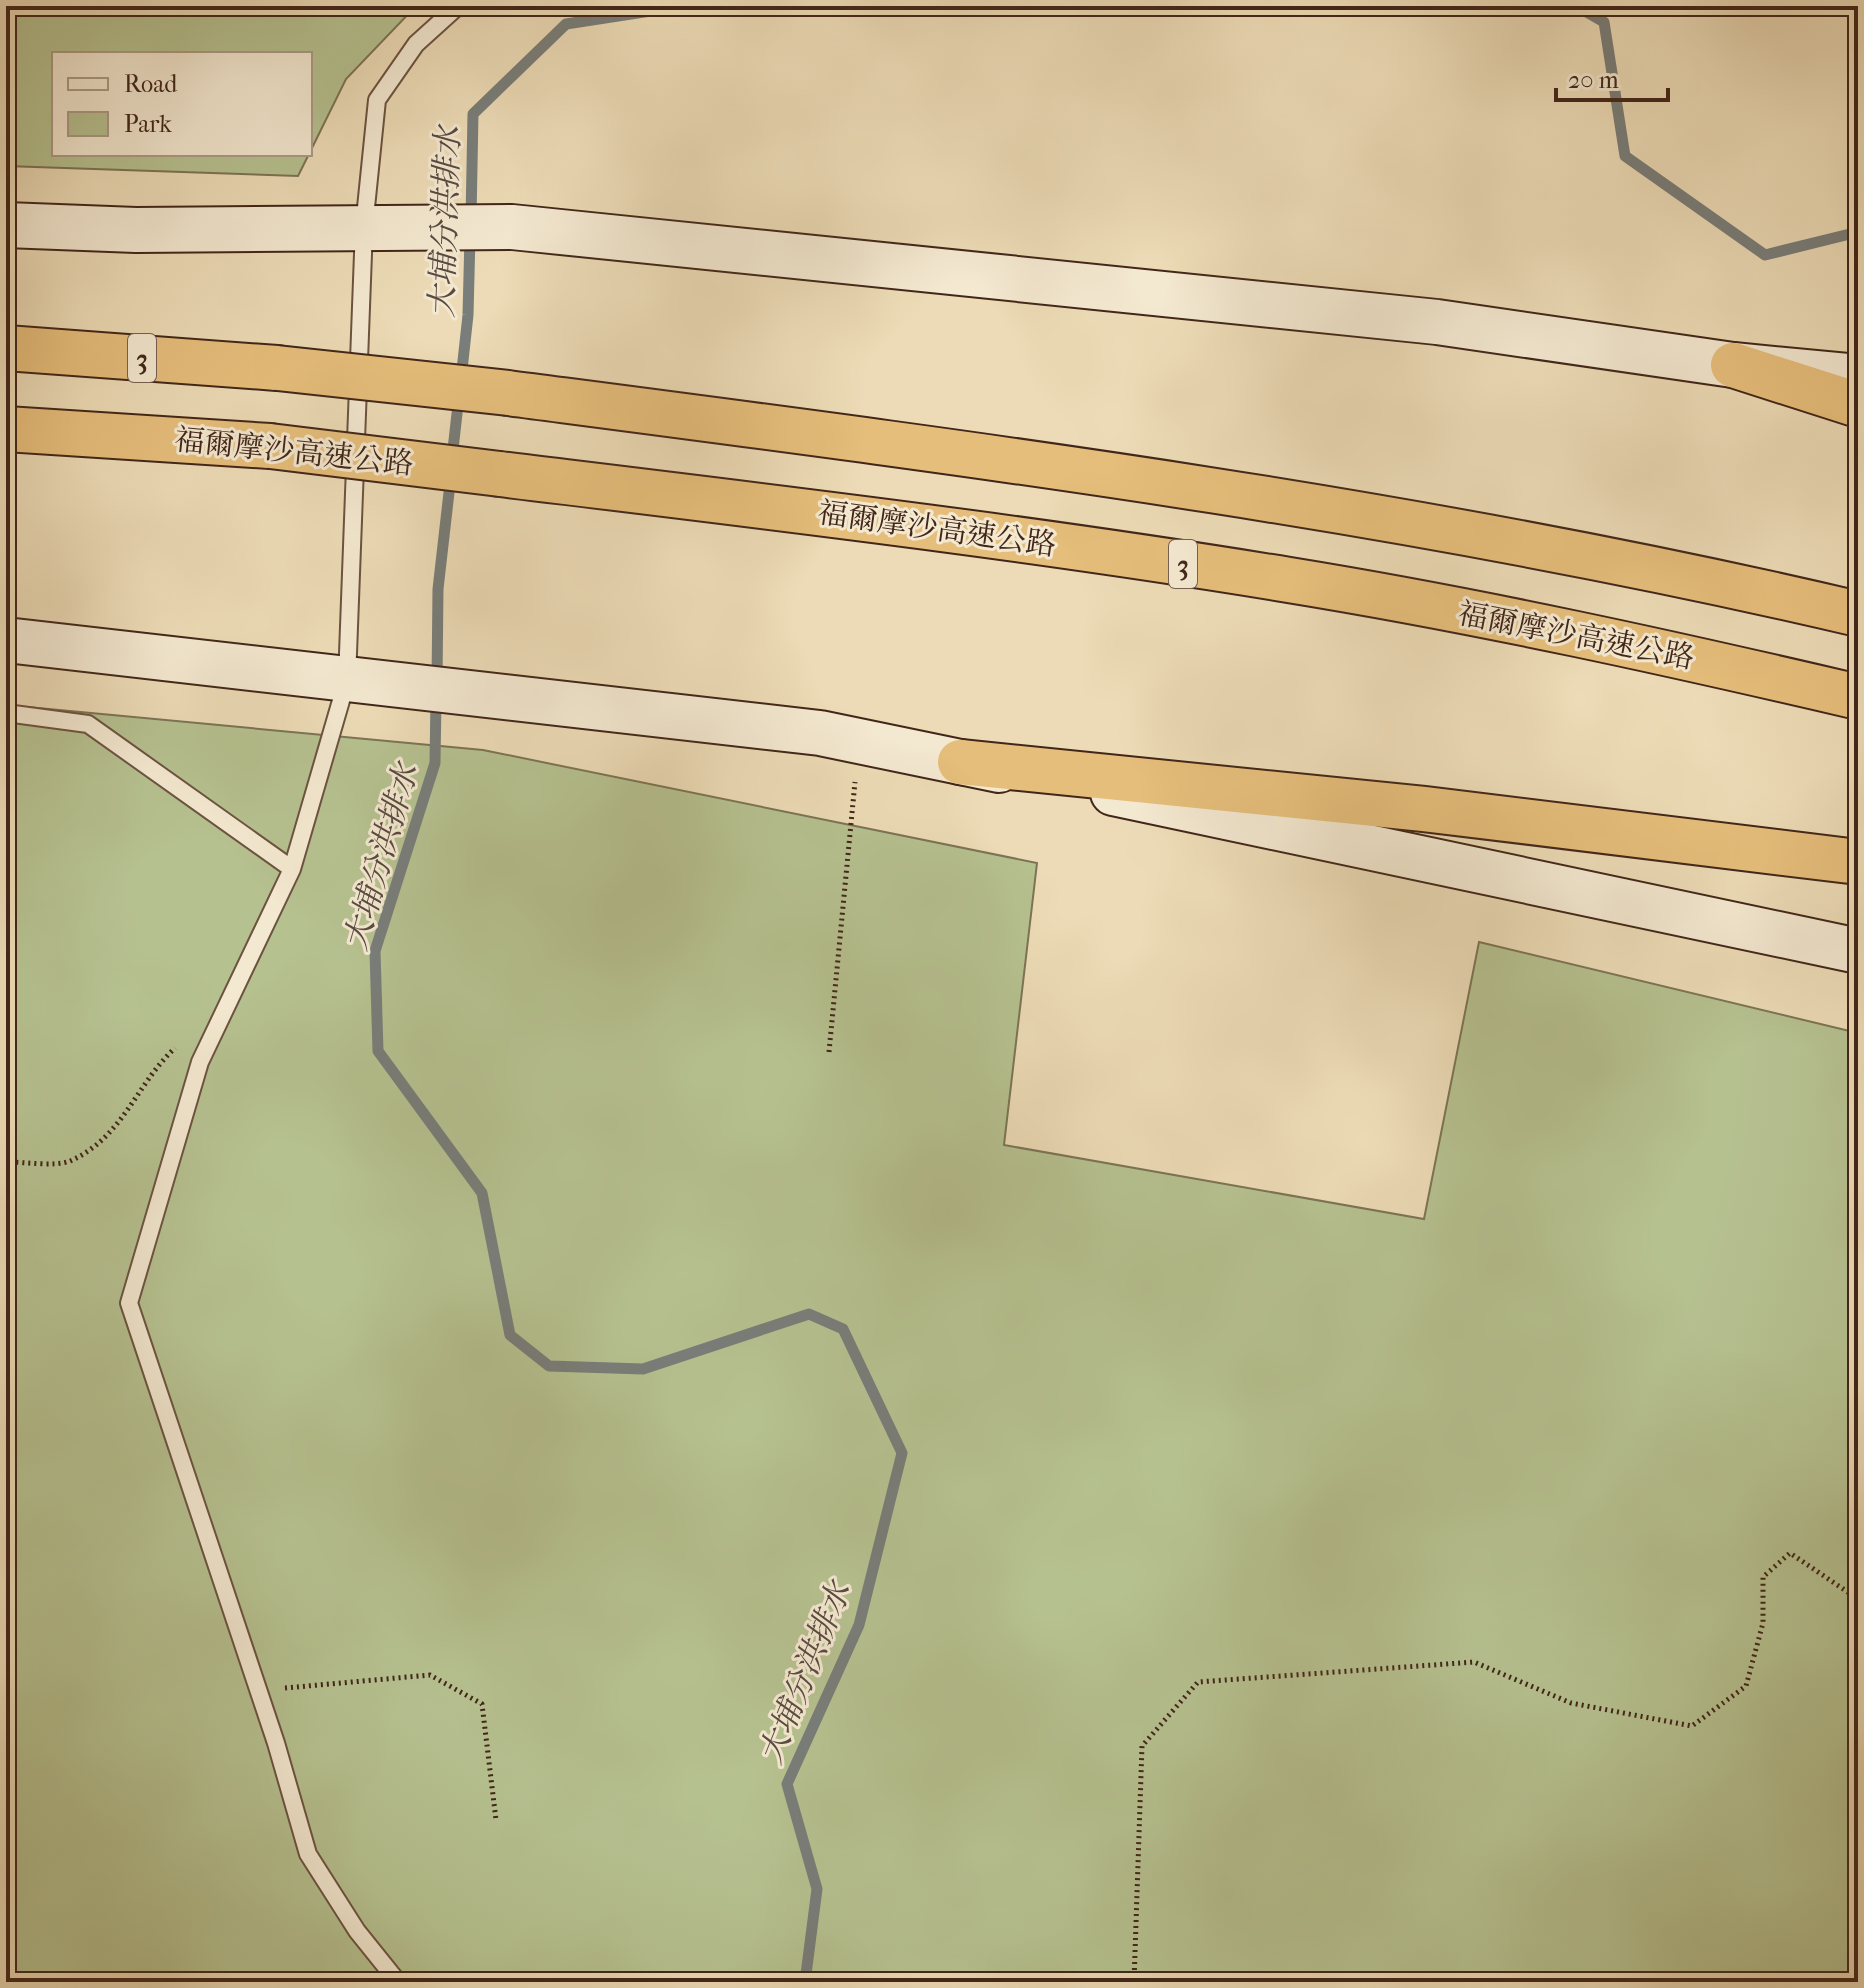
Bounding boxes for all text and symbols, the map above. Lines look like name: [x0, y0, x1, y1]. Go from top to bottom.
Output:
legend: [52, 52, 312, 156]
scale bar: [1556, 52, 1668, 102]
text: 20 m: [1568, 66, 1619, 94]
text: Road: [124, 70, 178, 98]
text: Park: [124, 110, 172, 138]
water label: 大埔分洪排水: [423, 122, 467, 319]
road number: 3: [128, 334, 156, 382]
street label: 福爾摩沙高速公路: [173, 422, 415, 482]
street label: 福爾摩沙高速公路: [816, 495, 1058, 563]
road number: 3: [1169, 540, 1197, 588]
street label: 福爾摩沙高速公路: [1455, 596, 1697, 676]
water label: 大埔分洪排水: [337, 757, 426, 954]
water label: 大埔分洪排水: [752, 1574, 859, 1769]

